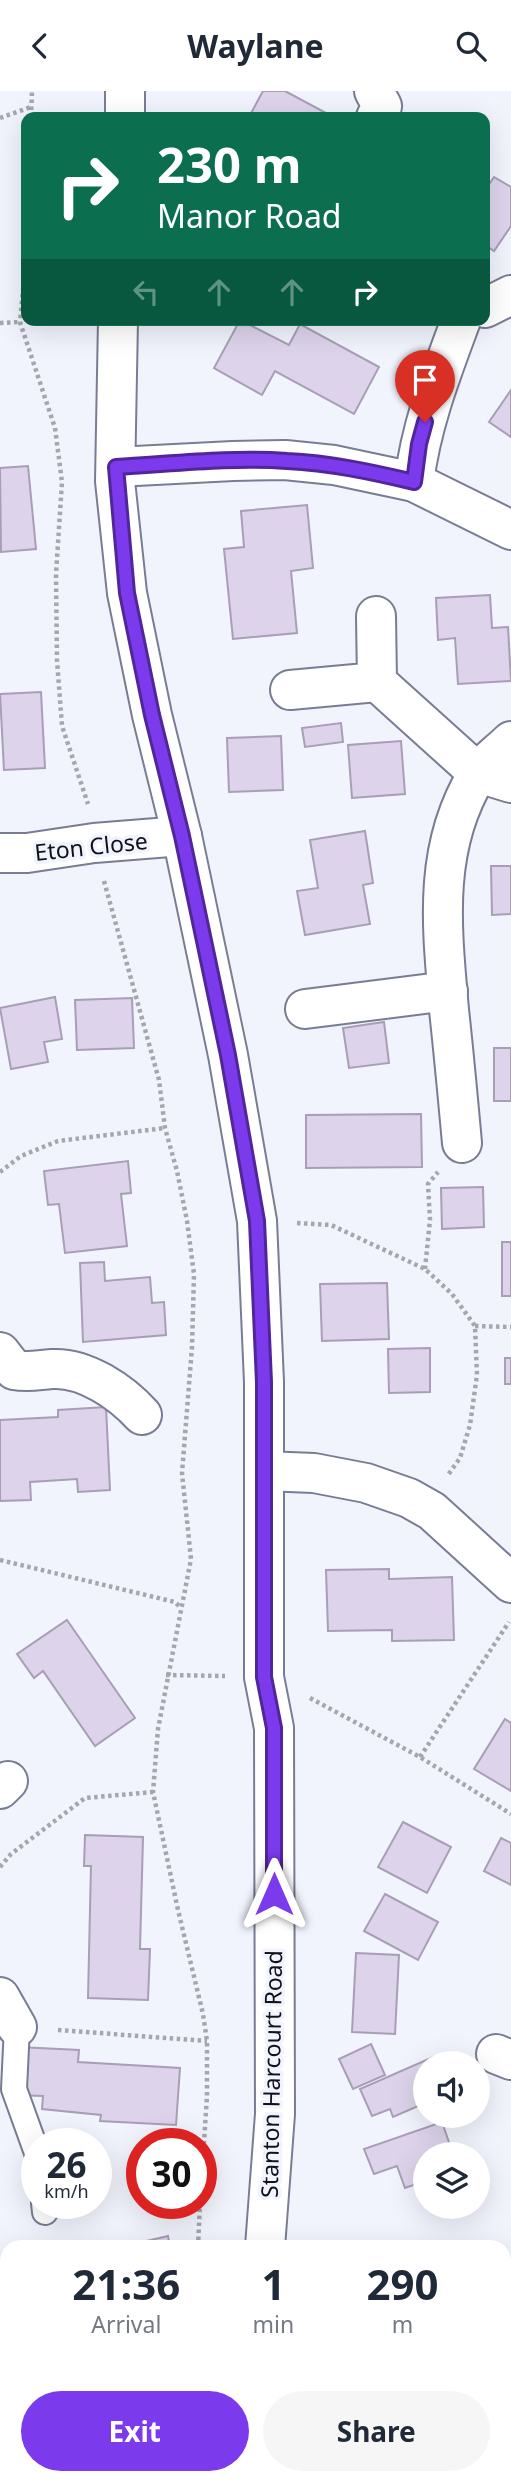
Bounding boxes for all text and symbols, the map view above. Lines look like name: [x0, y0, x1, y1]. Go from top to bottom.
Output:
text: Waylane: [187, 24, 324, 67]
icon: back: [21, 27, 59, 65]
icon: search: [452, 27, 490, 65]
text: 230 m: [157, 131, 302, 197]
icon: right: [42, 140, 133, 231]
text: Manor Road: [157, 194, 342, 237]
icon: left: [127, 273, 165, 311]
icon: ahead: [200, 273, 238, 311]
icon: ahead: [273, 273, 311, 311]
icon: right: [346, 273, 384, 311]
pin: [395, 350, 455, 422]
icon: arrive: [406, 361, 444, 399]
street label: Eton Close: [33, 824, 149, 868]
position arrow: [237, 1857, 311, 1931]
street label: Stanton Harcourt Road: [253, 1950, 289, 2198]
map controls: [413, 2051, 490, 2219]
button: sound: [413, 2051, 490, 2128]
speed limit sign: 30: [126, 2128, 217, 2219]
text: 26: [46, 2141, 87, 2188]
button: layers: [413, 2142, 490, 2219]
text: km/h: [44, 2179, 89, 2203]
text: 21:36: [72, 2255, 180, 2312]
text: 1: [261, 2255, 285, 2312]
text: 290: [367, 2255, 439, 2312]
text: Arrival: [91, 2308, 161, 2340]
text: min: [253, 2308, 294, 2340]
text: m: [392, 2308, 413, 2340]
button: Exit: [21, 2391, 249, 2471]
button: Share: [263, 2391, 490, 2471]

